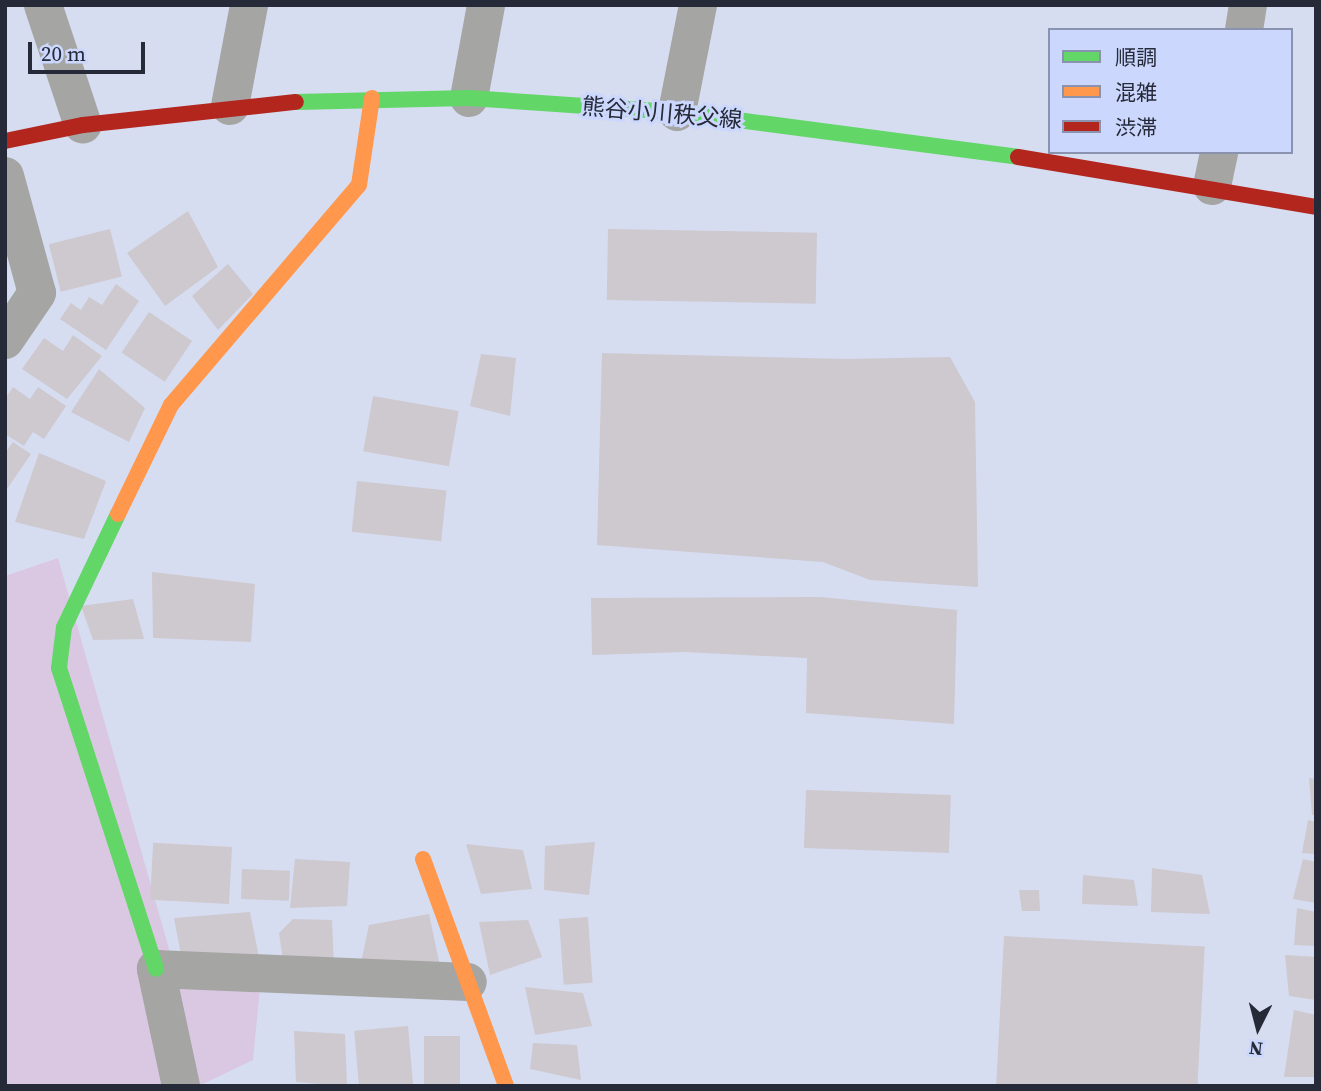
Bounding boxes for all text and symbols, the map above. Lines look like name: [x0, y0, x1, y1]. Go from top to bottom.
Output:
scale bar: [32, 28, 149, 72]
legend: [1048, 28, 1293, 154]
text: 20 m: [41, 39, 86, 68]
text: 順調: [1115, 43, 1157, 72]
text: 混雑: [1115, 78, 1157, 107]
street label: 熊谷小川秩父線: [581, 92, 743, 134]
text: 渋滞: [1115, 113, 1157, 142]
north arrow: [1223, 993, 1293, 1063]
text: N: [1248, 1035, 1264, 1063]

